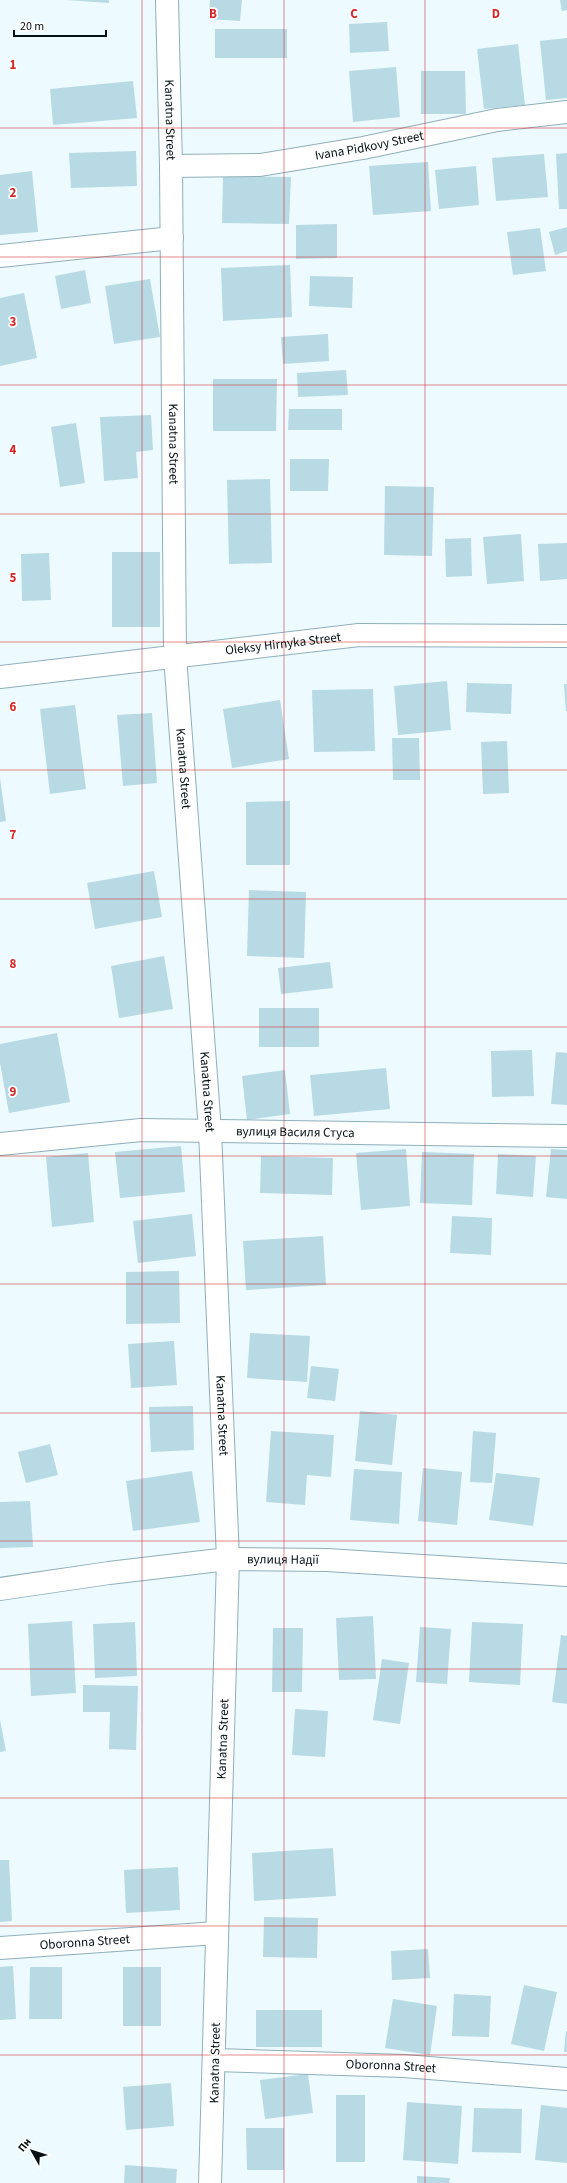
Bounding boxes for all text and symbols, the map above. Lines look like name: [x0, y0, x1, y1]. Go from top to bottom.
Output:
text: B: [209, 5, 217, 23]
text: C: [350, 5, 358, 23]
text: D: [492, 5, 500, 23]
scale bar: [14, 12, 106, 38]
text: 20 m: [20, 18, 44, 35]
text: 1: [10, 56, 17, 74]
street label: Kanatna Street: [160, 79, 180, 161]
street label: Ivana Pidkovy Street: [314, 126, 426, 165]
text: 2: [10, 184, 17, 202]
text: 3: [10, 313, 17, 331]
street label: Kanatna Street: [164, 403, 183, 485]
text: 4: [10, 441, 17, 459]
text: 5: [10, 569, 17, 587]
street label: Oleksy Hirnyka Street: [224, 628, 343, 660]
text: 6: [10, 698, 17, 716]
street label: Kanatna Street: [171, 728, 195, 810]
text: 7: [10, 826, 17, 844]
text: 8: [10, 955, 17, 973]
street label: Kanatna Street: [195, 1051, 219, 1133]
text: 9: [10, 1083, 17, 1101]
street label: вулиця Василя Стуса: [236, 1122, 355, 1142]
street label: Kanatna Street: [211, 1375, 233, 1457]
street label: вулиця Надії: [247, 1550, 320, 1569]
street label: Kanatna Street: [213, 1698, 233, 1780]
street label: Oboronna Street: [39, 1930, 131, 1954]
street label: Kanatna Street: [205, 2022, 225, 2104]
street label: Oboronna Street: [345, 2055, 437, 2078]
north arrow: [12, 2131, 52, 2171]
text: Пн: [14, 2135, 35, 2155]

